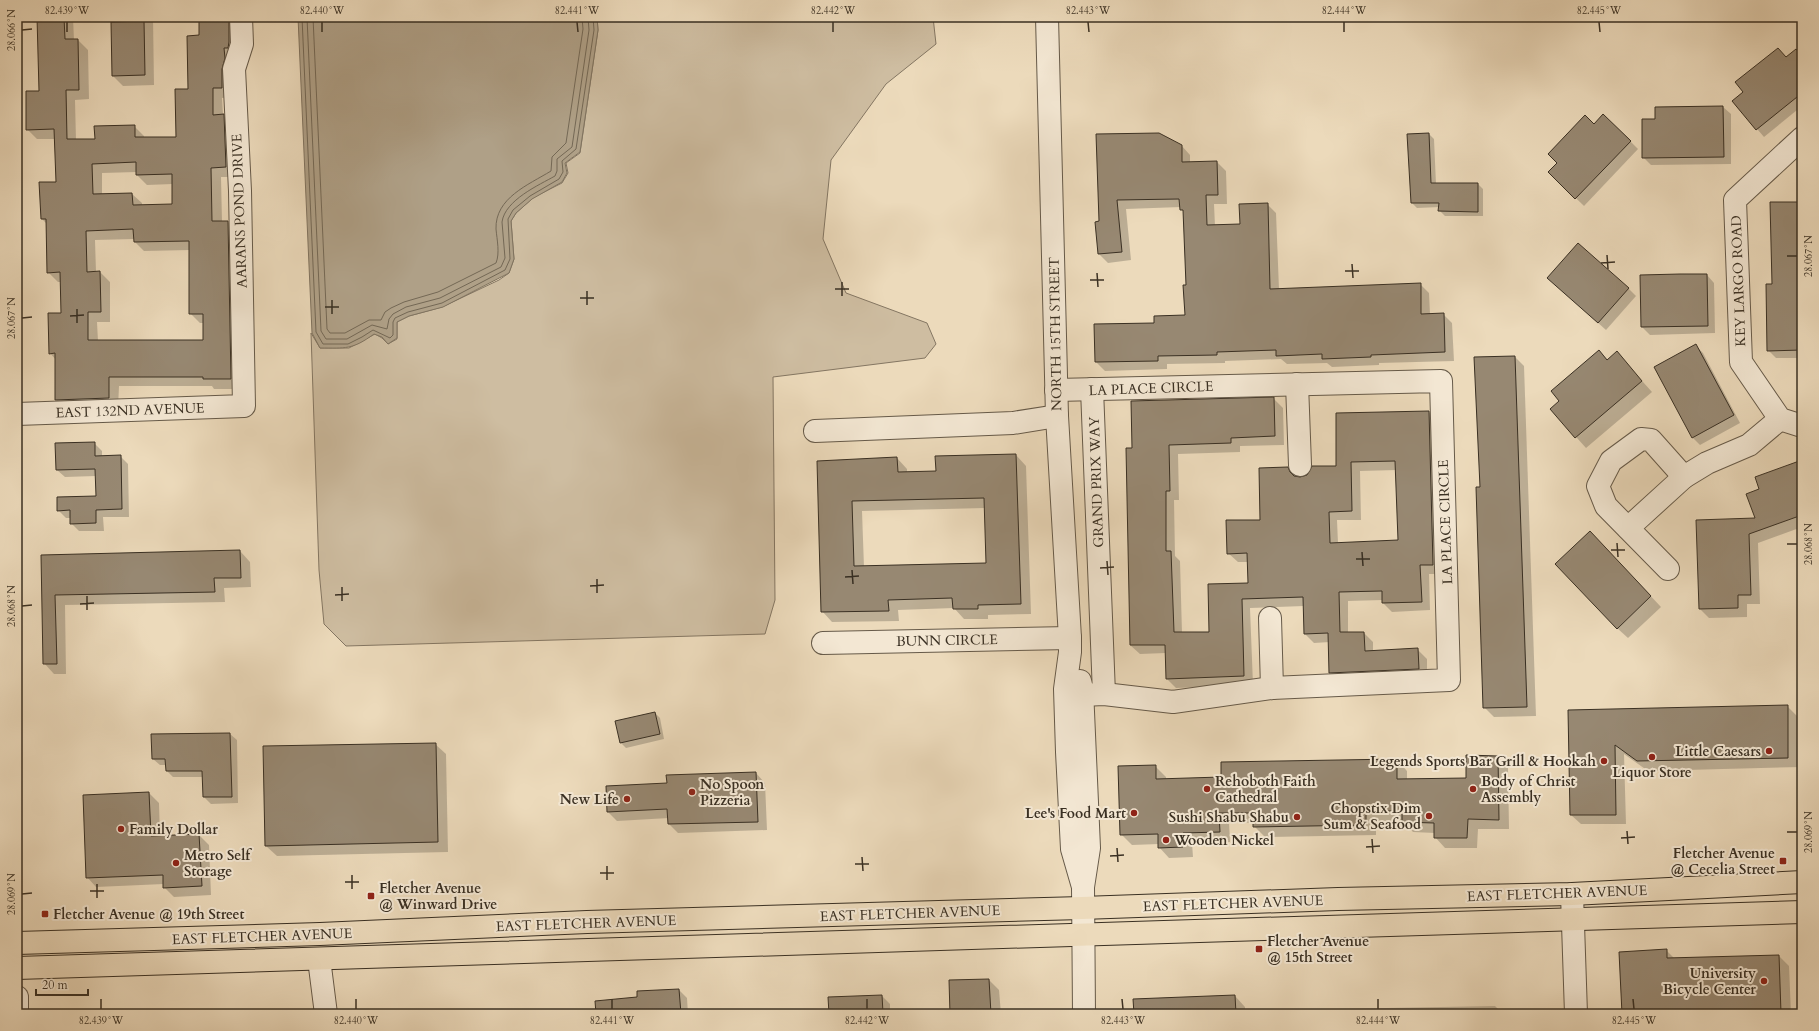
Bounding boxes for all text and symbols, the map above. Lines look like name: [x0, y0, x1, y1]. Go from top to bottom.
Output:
text: 82.439°W: [45, 4, 90, 18]
text: 82.440°W: [300, 4, 345, 18]
text: 82.441°W: [555, 4, 600, 18]
text: 82.442°W: [811, 4, 856, 18]
text: 82.443°W: [1066, 4, 1111, 18]
text: 82.444°W: [1322, 4, 1367, 18]
text: 82.445°W: [1577, 4, 1622, 18]
text: 28.066°N: [5, 9, 19, 51]
street label: AARANS POND DRIVE: [227, 133, 252, 289]
street label: KEY LARGO ROAD: [1727, 215, 1750, 347]
text: 28.067°N: [1802, 235, 1816, 277]
street label: NORTH 15TH STREET: [1045, 257, 1066, 411]
text: 28.067°N: [5, 297, 19, 339]
street label: LA PLACE CIRCLE: [1088, 377, 1214, 400]
street label: EAST 132ND AVENUE: [55, 398, 205, 423]
street label: GRAND PRIX WAY: [1085, 416, 1108, 548]
street label: LA PLACE CIRCLE: [1434, 459, 1457, 585]
text: 28.068°N: [1802, 523, 1816, 565]
text: 28.068°N: [5, 585, 19, 627]
street label: BUNN CIRCLE: [896, 630, 998, 651]
place label: Little Caesars: [1675, 742, 1761, 761]
marker: Little Caesars: [1764, 746, 1774, 756]
place label: Legends Sports Bar Grill & Hookah: [1370, 752, 1596, 771]
marker: Liquor Store: [1647, 752, 1657, 762]
marker: Legends Sports Bar Grill & Hookah: [1599, 756, 1609, 766]
place label: Liquor Store: [1612, 763, 1692, 782]
place label: Rehoboth Faith Cathedral: [1215, 772, 1316, 807]
place label: Body of Christ Assembly: [1481, 772, 1576, 807]
place label: No Spoon Pizzeria: [700, 775, 764, 810]
marker: Rehoboth Faith Cathedral: [1202, 784, 1212, 794]
marker: Body of Christ Assembly: [1468, 784, 1478, 794]
marker: No Spoon Pizzeria: [687, 787, 697, 797]
place label: New Life: [560, 790, 619, 809]
marker: New Life: [622, 794, 632, 804]
place label: Chopstix Dim Sum & Seafood: [1324, 799, 1421, 834]
place label: Lee's Food Mart: [1025, 804, 1126, 823]
marker: Lee's Food Mart: [1129, 808, 1139, 818]
place label: Sushi Shabu Shabu: [1169, 808, 1289, 827]
marker: Chopstix Dim Sum & Seafood: [1424, 811, 1434, 821]
text: 28.069°N: [1802, 811, 1816, 853]
marker: Sushi Shabu Shabu: [1292, 812, 1302, 822]
place label: Family Dollar: [129, 820, 218, 839]
marker: Family Dollar: [116, 824, 126, 834]
place label: Wooden Nickel: [1173, 831, 1274, 850]
marker: Wooden Nickel: [1161, 835, 1171, 845]
place label: Fletcher Avenue @ Cecelia Street: [1671, 844, 1775, 879]
place label: Metro Self Storage: [184, 846, 252, 881]
marker: Fletcher Avenue @ Cecelia Street: [1778, 856, 1788, 866]
marker: Metro Self Storage: [171, 858, 181, 868]
text: 28.069°N: [5, 873, 19, 915]
place label: Fletcher Avenue @ Winward Drive: [379, 879, 497, 914]
street label: EAST FLETCHER AVENUE: [1467, 881, 1648, 906]
marker: Fletcher Avenue @ Winward Drive: [366, 891, 376, 901]
street label: EAST FLETCHER AVENUE: [1143, 891, 1324, 916]
street label: EAST FLETCHER AVENUE: [820, 901, 1001, 926]
place label: Fletcher Avenue @ 19th Street: [53, 905, 244, 924]
marker: Fletcher Avenue @ 19th Street: [40, 909, 50, 919]
street label: EAST FLETCHER AVENUE: [496, 911, 677, 936]
street label: EAST FLETCHER AVENUE: [172, 924, 353, 949]
place label: Fletcher Avenue @ 15th Street: [1267, 932, 1369, 967]
marker: Fletcher Avenue @ 15th Street: [1254, 944, 1264, 954]
place label: University Bicycle Center: [1663, 964, 1756, 999]
scale bar: [36, 971, 88, 997]
marker: University Bicycle Center: [1759, 976, 1769, 986]
text: 20 m: [42, 977, 69, 993]
text: 82.439°W: [79, 1014, 124, 1028]
text: 82.440°W: [334, 1014, 379, 1028]
text: 82.441°W: [590, 1014, 635, 1028]
text: 82.442°W: [845, 1014, 890, 1028]
text: 82.443°W: [1101, 1014, 1146, 1028]
text: 82.444°W: [1356, 1014, 1401, 1028]
text: 82.445°W: [1612, 1014, 1657, 1028]

